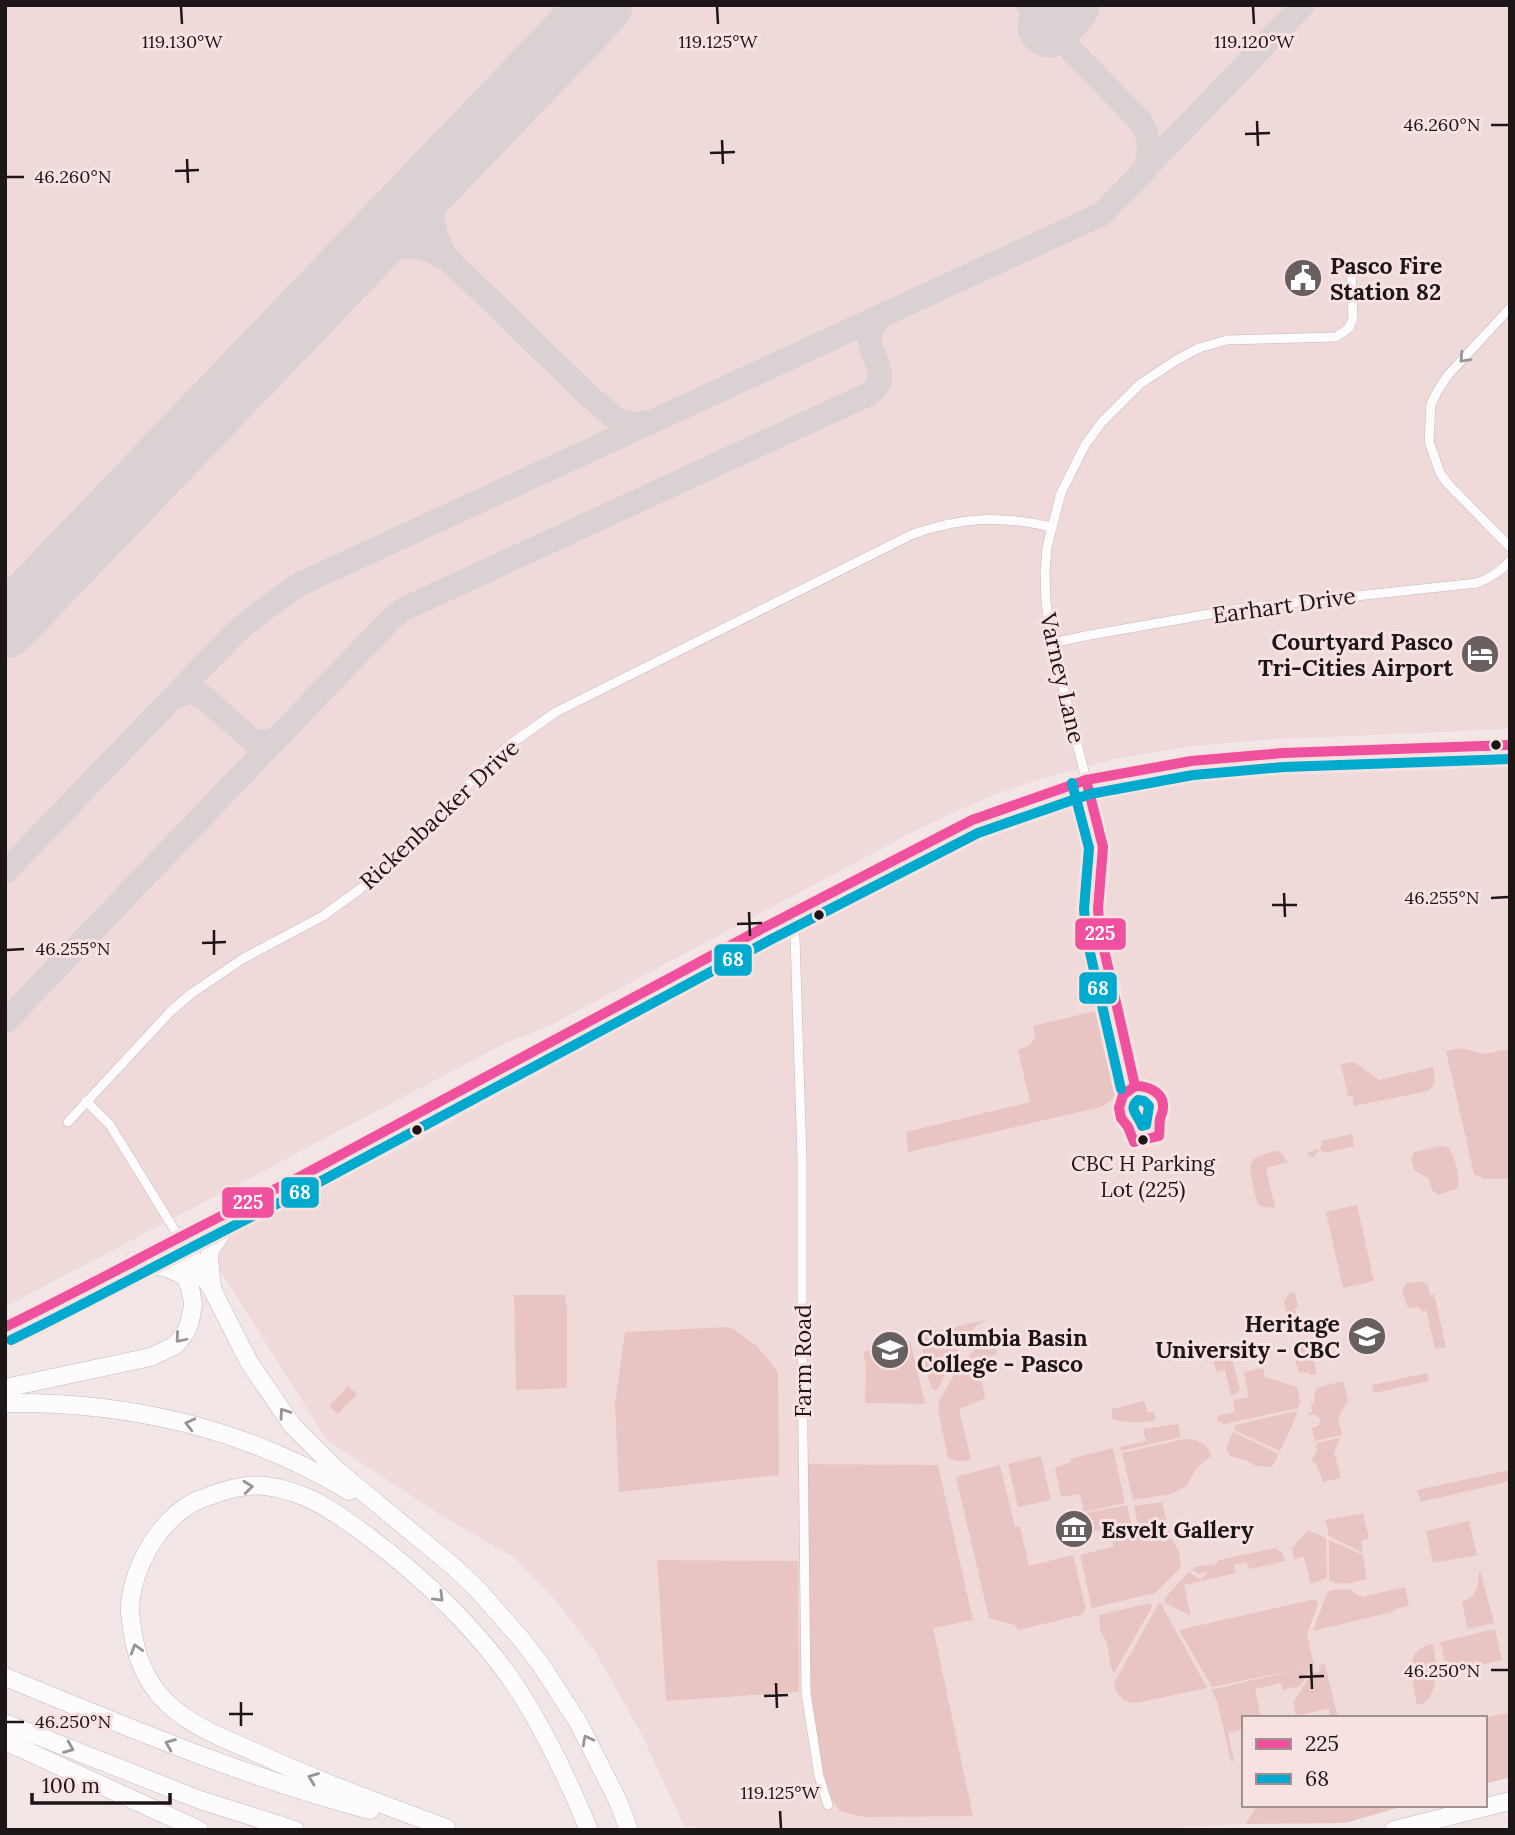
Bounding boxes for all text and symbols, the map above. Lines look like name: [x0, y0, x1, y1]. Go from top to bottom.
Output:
text: 119.130°W: [142, 30, 223, 53]
text: 119.125°W: [679, 30, 759, 53]
text: 119.120°W: [1214, 30, 1295, 53]
text: 46.260°N: [1404, 113, 1480, 136]
text: 46.260°N: [35, 165, 111, 188]
place label: Pasco Fire Station 82: [1330, 251, 1442, 306]
public building icon: Pasco Fire Station 82: [1282, 257, 1324, 299]
one-way arrow: [1459, 350, 1472, 363]
street label: Earhart Drive: [1211, 581, 1357, 629]
street label: Varney Lane: [1034, 609, 1092, 746]
place label: Courtyard Pasco Tri-Cities Airport: [1258, 627, 1453, 682]
hotel icon: Courtyard Pasco Tri-Cities Airport: [1459, 633, 1501, 675]
street label: Rickenbacker Drive: [353, 733, 525, 895]
unlabelled marker: [1489, 738, 1503, 752]
text: 46.255°N: [1405, 886, 1479, 909]
unlabelled marker: [812, 908, 826, 922]
line badge: 225: [1074, 917, 1127, 951]
text: 225: [1085, 921, 1115, 945]
text: 46.255°N: [36, 937, 110, 960]
line badge: 68: [713, 943, 753, 977]
text: 68: [722, 947, 744, 971]
line badge: 68: [1078, 971, 1118, 1005]
text: 68: [1087, 976, 1109, 1000]
unlabelled marker: [410, 1123, 424, 1137]
marker: CBC H Parking Lot (225): [1136, 1133, 1150, 1147]
place label: CBC H Parking Lot (225): [1071, 1150, 1215, 1203]
line badge: 68: [280, 1176, 320, 1209]
text: 68: [289, 1180, 311, 1204]
line badge: 225: [221, 1186, 275, 1219]
text: 225: [233, 1190, 263, 1214]
street label: Farm Road: [788, 1304, 817, 1418]
place label: Heritage University - CBC: [1155, 1309, 1340, 1364]
school or university icon: Heritage University - CBC: [1346, 1315, 1388, 1357]
place label: Columbia Basin College - Pasco: [917, 1323, 1088, 1378]
school or university icon: Columbia Basin College - Pasco: [869, 1329, 911, 1371]
one-way arrow: [175, 1330, 188, 1343]
one-way arrow: [280, 1408, 292, 1421]
one-way arrow: [184, 1418, 196, 1432]
one-way arrow: [242, 1480, 254, 1495]
museum icon: Esvelt Gallery: [1053, 1508, 1095, 1550]
place label: Esvelt Gallery: [1101, 1515, 1254, 1544]
one-way arrow: [431, 1589, 444, 1602]
one-way arrow: [130, 1644, 145, 1656]
text: 46.250°N: [1404, 1659, 1480, 1682]
text: 46.250°N: [35, 1710, 111, 1733]
legend: [1242, 1716, 1487, 1807]
text: 225: [1305, 1730, 1339, 1757]
one-way arrow: [582, 1735, 596, 1748]
one-way arrow: [165, 1738, 177, 1752]
one-way arrow: [62, 1739, 74, 1753]
scale bar: [32, 1762, 170, 1806]
text: 68: [1305, 1765, 1329, 1792]
text: 100 m: [42, 1772, 100, 1799]
one-way arrow: [308, 1772, 320, 1786]
text: 119.125°W: [741, 1781, 821, 1804]

